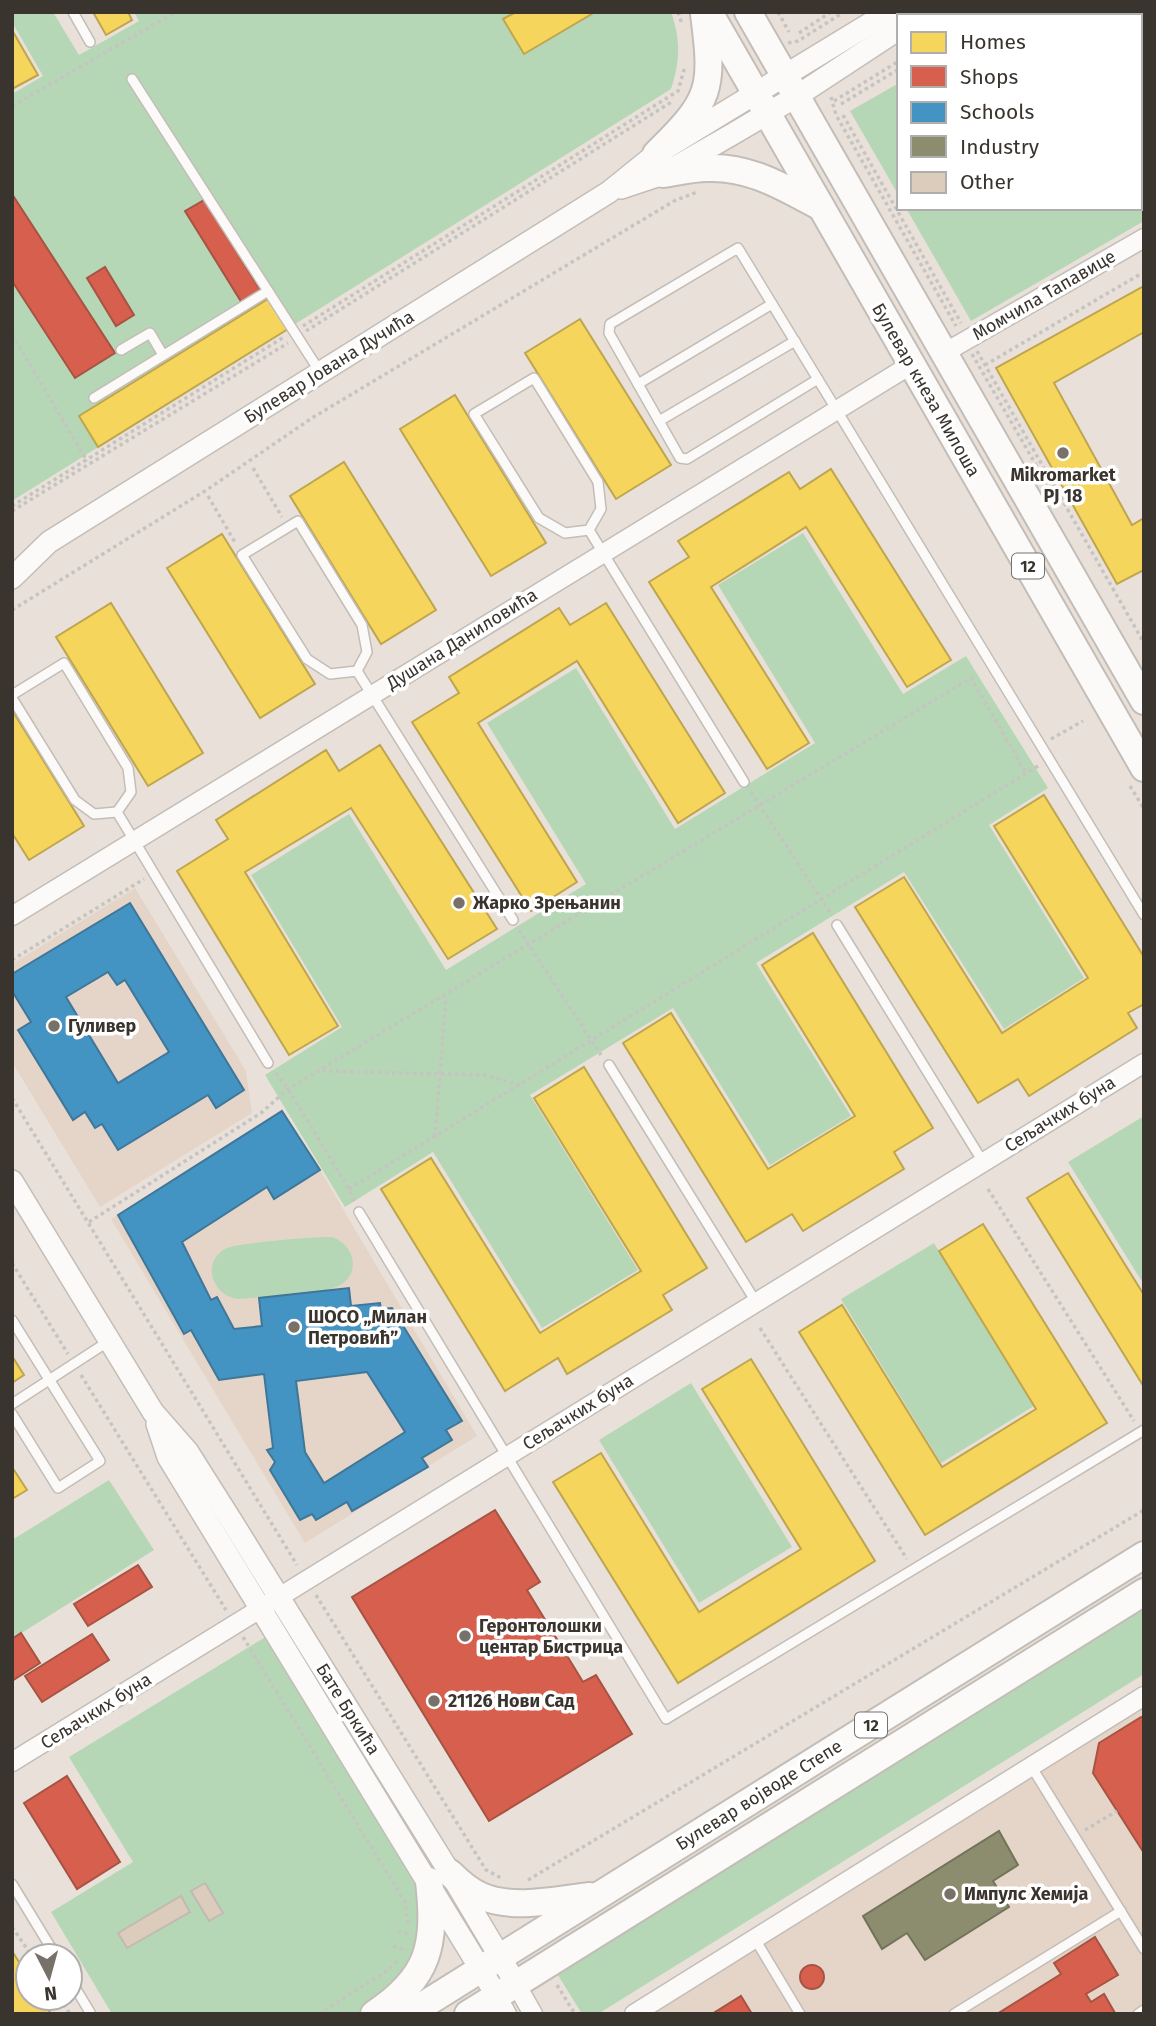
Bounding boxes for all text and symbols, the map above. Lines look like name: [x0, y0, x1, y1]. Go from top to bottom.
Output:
legend: [897, 14, 1142, 210]
text: Homes: [960, 29, 1026, 55]
text: Shops: [960, 64, 1018, 90]
text: Schools: [960, 99, 1034, 125]
text: Industry: [960, 134, 1040, 160]
text: Other: [960, 169, 1014, 195]
street label: Момчила Тапавице: [968, 245, 1120, 345]
street label: Булевар кнеза Милоша: [867, 299, 985, 481]
street label: Булевар Јована Дучића: [240, 306, 418, 428]
marker: Mikromarket PJ 18: [1055, 445, 1071, 461]
place label: Mikromarket PJ 18: [1010, 464, 1117, 507]
road number: 12: [1012, 554, 1044, 579]
street label: Душана Даниловића: [382, 584, 541, 695]
place label: Жарко Зрењанин: [472, 892, 621, 914]
marker: Жарко Зрењанин: [451, 895, 467, 911]
place label: Гуливер: [68, 1015, 136, 1037]
marker: Гуливер: [46, 1018, 62, 1034]
street label: Сељачких буна: [1000, 1071, 1120, 1157]
place label: ШОСО „Милан Петровић”: [308, 1306, 427, 1349]
marker: ШОСО „Милан Петровић”: [286, 1319, 302, 1335]
street label: Сељачких буна: [518, 1369, 638, 1455]
place label: Геронтолошки центар Бистрица: [479, 1615, 623, 1658]
marker: Геронтолошки центар Бистрица: [457, 1628, 473, 1644]
street label: Бате Бркића: [311, 1659, 385, 1759]
street label: Сељачких буна: [36, 1668, 156, 1754]
place label: 21126 Нови Сад: [448, 1690, 574, 1712]
marker: 21126 Нови Сад: [426, 1693, 442, 1709]
road number: 12: [855, 1712, 887, 1737]
street label: Булевар војводе Степе: [672, 1735, 846, 1855]
place label: Импулс Хемија: [964, 1883, 1089, 1905]
marker: Импулс Хемија: [942, 1886, 958, 1902]
north arrow: [14, 1942, 84, 2012]
text: N: [43, 1981, 58, 2006]

